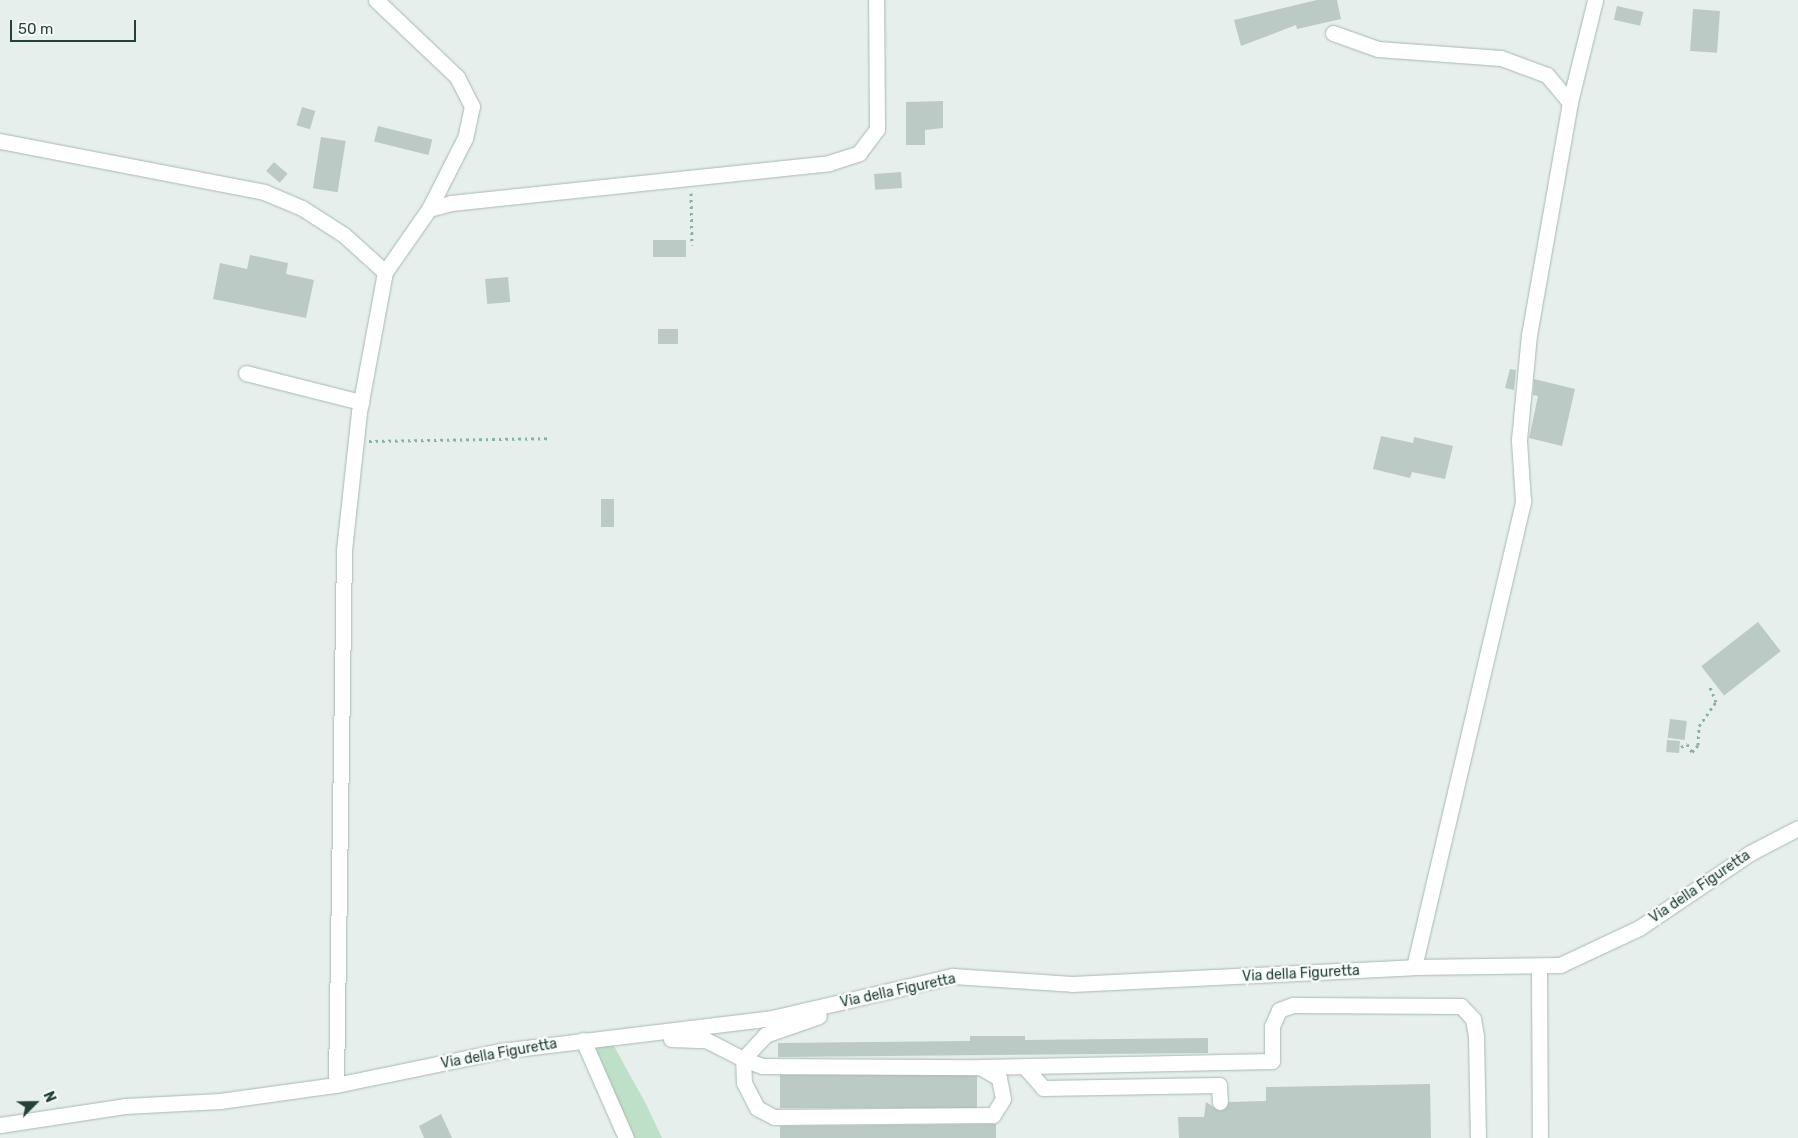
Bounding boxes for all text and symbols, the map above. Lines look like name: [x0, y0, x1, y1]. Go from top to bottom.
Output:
scale bar: [12, 10, 139, 42]
text: 50 m: [18, 20, 53, 38]
street label: Via della Figuretta: [1646, 847, 1754, 927]
street label: Via della Figuretta: [1242, 963, 1360, 985]
street label: Via della Figuretta: [839, 971, 957, 1011]
street label: Via della Figuretta: [440, 1035, 558, 1073]
north arrow: [10, 1078, 60, 1128]
text: N: [39, 1089, 59, 1105]

